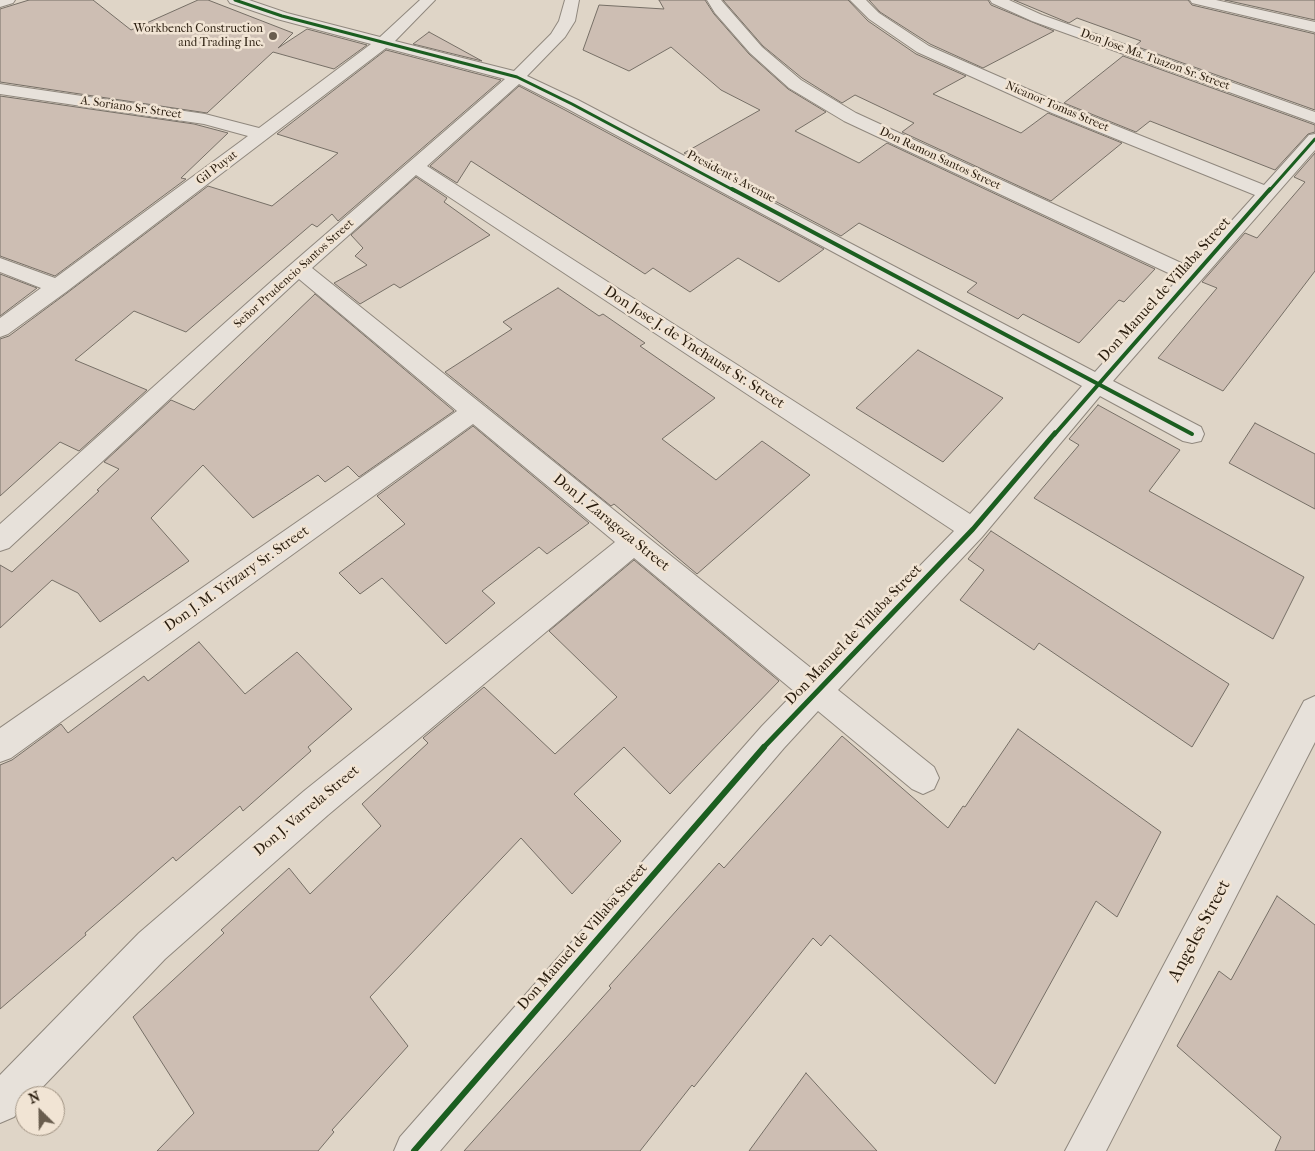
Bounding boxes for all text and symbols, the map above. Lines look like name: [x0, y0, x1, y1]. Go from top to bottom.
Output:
place label: Workbench Construction and Trading Inc.: [134, 22, 263, 50]
street label: Don Jose Ma. Tuazon Sr. Street: [1078, 26, 1232, 94]
marker: Workbench Construction and Trading Inc.: [267, 30, 279, 42]
street label: Nicanor Tomas Street: [1003, 79, 1111, 135]
street label: A. Soriano Sr. Street: [79, 94, 183, 122]
street label: Don Ramon Santos Street: [877, 125, 1003, 193]
street label: Gil Puyat: [194, 148, 240, 188]
street label: President's Avenue: [684, 148, 778, 206]
street label: Don Manuel de Villaba Street: [1095, 214, 1235, 366]
street label: Señor Prudencio Santos Street: [231, 216, 357, 332]
street label: Don Jose J. de Ynchaust Sr. Street: [600, 283, 788, 413]
street label: Don J. Zaragoza Street: [549, 471, 673, 575]
street label: Don J. M. Yrizary Sr. Street: [161, 522, 313, 636]
street label: Don Manuel de Villaba Street: [782, 561, 926, 709]
street label: Don J. Varrela Street: [251, 762, 363, 860]
street label: Don Manuel de Villaba Street: [514, 860, 652, 1014]
street label: Angeles Street: [1164, 876, 1236, 986]
north arrow: [15, 1086, 65, 1136]
text: N: [26, 1088, 43, 1108]

